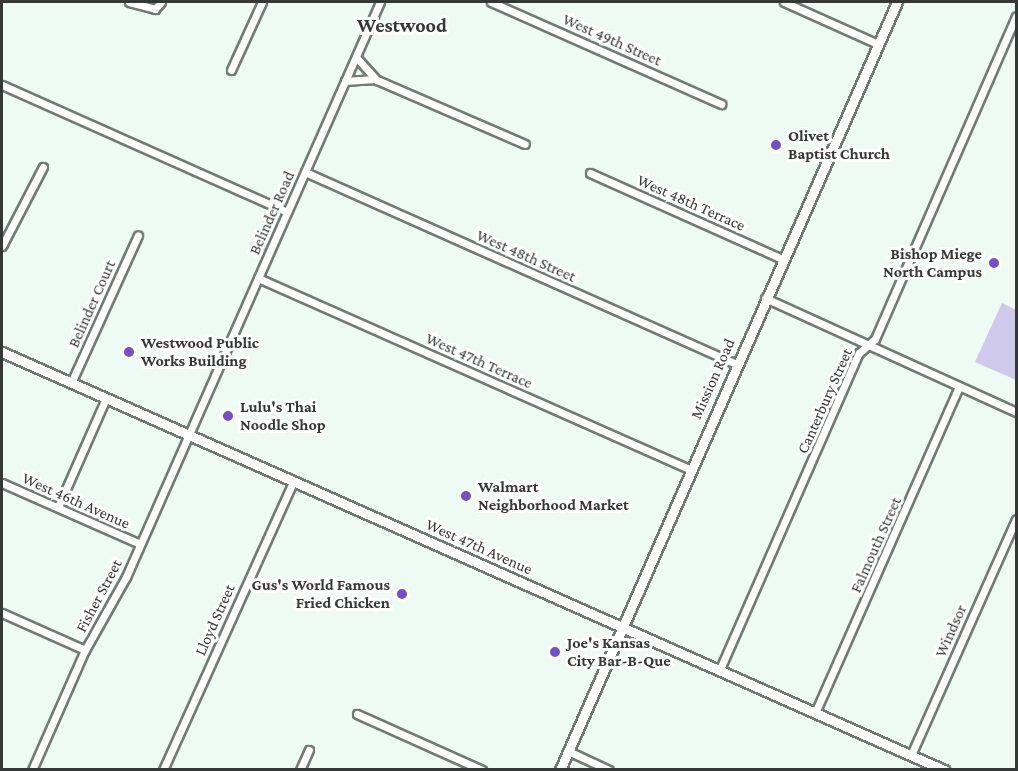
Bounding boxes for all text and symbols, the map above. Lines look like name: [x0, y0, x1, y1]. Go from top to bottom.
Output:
street label: West 49th Street: [560, 10, 664, 70]
district label: Westwood: [357, 13, 447, 37]
place label: Olivet Baptist Church: [788, 126, 890, 164]
marker: Olivet Baptist Church: [769, 138, 783, 152]
street label: Belinder Road: [245, 168, 299, 258]
street label: West 48th Terrace: [634, 171, 748, 235]
street label: West 48th Street: [473, 226, 579, 286]
place label: Bishop Miege North Campus: [883, 244, 982, 282]
marker: Bishop Miege North Campus: [987, 256, 1001, 270]
street label: Belinder Court: [64, 257, 120, 351]
street label: West 47th Terrace: [423, 329, 535, 393]
place label: Westwood Public Works Building: [141, 333, 259, 371]
street label: Mission Road: [687, 336, 739, 422]
marker: Westwood Public Works Building: [122, 345, 136, 359]
street label: Canterbury Street: [793, 345, 857, 457]
place label: Lulu's Thai Noodle Shop: [240, 397, 326, 435]
marker: Lulu's Thai Noodle Shop: [221, 409, 235, 423]
street label: West 46th Avenue: [19, 469, 133, 533]
place label: Walmart Neighborhood Market: [478, 477, 629, 515]
marker: Walmart Neighborhood Market: [459, 489, 473, 503]
street label: Falmouth Street: [846, 494, 906, 596]
street label: West 47th Avenue: [423, 515, 535, 579]
street label: Fisher Street: [72, 556, 126, 636]
place label: Gus's World Famous Fried Chicken: [251, 575, 390, 613]
street label: Lloyd Street: [191, 581, 239, 659]
marker: Gus's World Famous Fried Chicken: [395, 587, 409, 601]
street label: Windsor: [931, 602, 971, 660]
place label: Joe's Kansas City Bar-B-Que: [567, 633, 671, 671]
marker: Joe's Kansas City Bar-B-Que: [548, 645, 562, 659]

